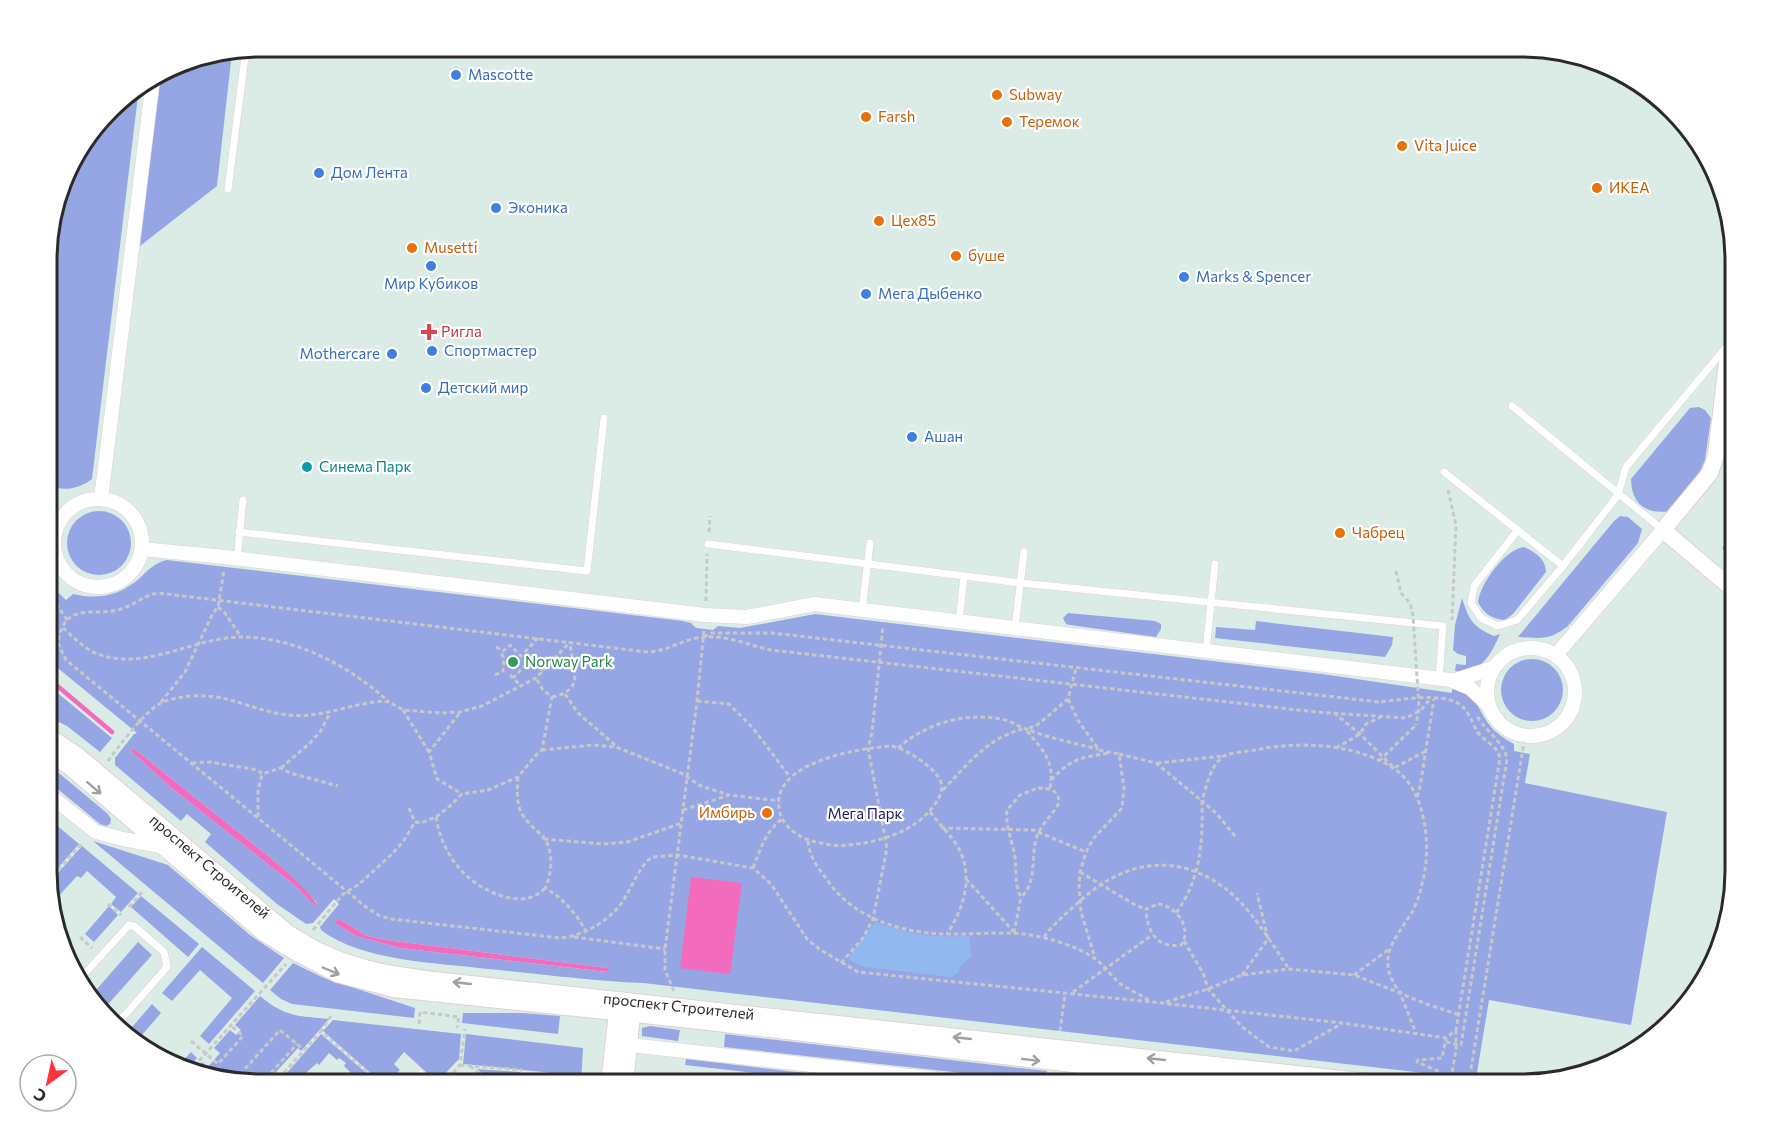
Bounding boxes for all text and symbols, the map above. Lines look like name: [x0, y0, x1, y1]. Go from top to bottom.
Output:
place label: Mascotte: [468, 65, 533, 83]
marker: Mascotte: [449, 68, 463, 82]
place label: Subway: [1009, 85, 1062, 103]
marker: Subway: [990, 88, 1004, 102]
place label: Farsh: [878, 107, 915, 125]
marker: Farsh: [859, 110, 873, 124]
place label: Теремок: [1019, 112, 1080, 130]
marker: Теремок: [1000, 115, 1014, 129]
place label: Vita Juice: [1414, 136, 1477, 154]
marker: Vita Juice: [1395, 139, 1409, 153]
place label: Дом Лента: [331, 163, 408, 181]
marker: Дом Лента: [312, 166, 326, 180]
place label: ИКЕА: [1609, 178, 1650, 196]
marker: ИКЕА: [1590, 181, 1604, 195]
place label: Эконика: [508, 198, 568, 216]
marker: Эконика: [489, 201, 503, 215]
place label: Цех85: [891, 211, 936, 229]
marker: Цех85: [872, 214, 886, 228]
place label: Musetti: [424, 238, 477, 256]
marker: Musetti: [405, 241, 419, 255]
place label: буше: [968, 246, 1005, 264]
marker: буше: [949, 249, 963, 263]
marker: Мир Кубиков: [424, 259, 438, 273]
place label: Marks & Spencer: [1196, 267, 1311, 285]
marker: Marks & Spencer: [1177, 270, 1191, 284]
place label: Мир Кубиков: [384, 274, 478, 292]
place label: Мега Дыбенко: [878, 284, 982, 302]
marker: Мега Дыбенко: [859, 287, 873, 301]
place label: Ригла: [441, 322, 482, 340]
marker: Ригла: [422, 325, 436, 339]
place label: Спортмастер: [444, 341, 537, 359]
place label: Mothercare: [300, 344, 380, 362]
marker: Спортмастер: [425, 344, 439, 358]
marker: Mothercare: [385, 347, 399, 361]
place label: Детский мир: [438, 378, 528, 396]
marker: Детский мир: [419, 381, 433, 395]
place label: Ашан: [924, 427, 963, 445]
marker: Ашан: [905, 430, 919, 444]
place label: Синема Парк: [319, 457, 411, 475]
marker: Синема Парк: [300, 460, 314, 474]
place label: Чабрец: [1352, 523, 1405, 541]
marker: Чабрец: [1333, 526, 1347, 540]
place label: Norway Park: [525, 652, 613, 670]
marker: Norway Park: [506, 655, 520, 669]
one-way arrow: [86, 781, 101, 795]
place label: Имбирь: [699, 803, 755, 821]
park label: Мега Парк: [827, 804, 903, 822]
marker: Имбирь: [760, 806, 774, 820]
street label: проспект Строителей: [146, 810, 274, 922]
one-way arrow: [321, 965, 339, 977]
one-way arrow: [453, 977, 473, 988]
street label: проспект Строителей: [602, 989, 755, 1023]
one-way arrow: [952, 1032, 972, 1043]
north arrow: [18, 1053, 78, 1113]
one-way arrow: [1146, 1053, 1166, 1064]
one-way arrow: [1021, 1054, 1041, 1065]
text: С: [30, 1085, 49, 1107]

